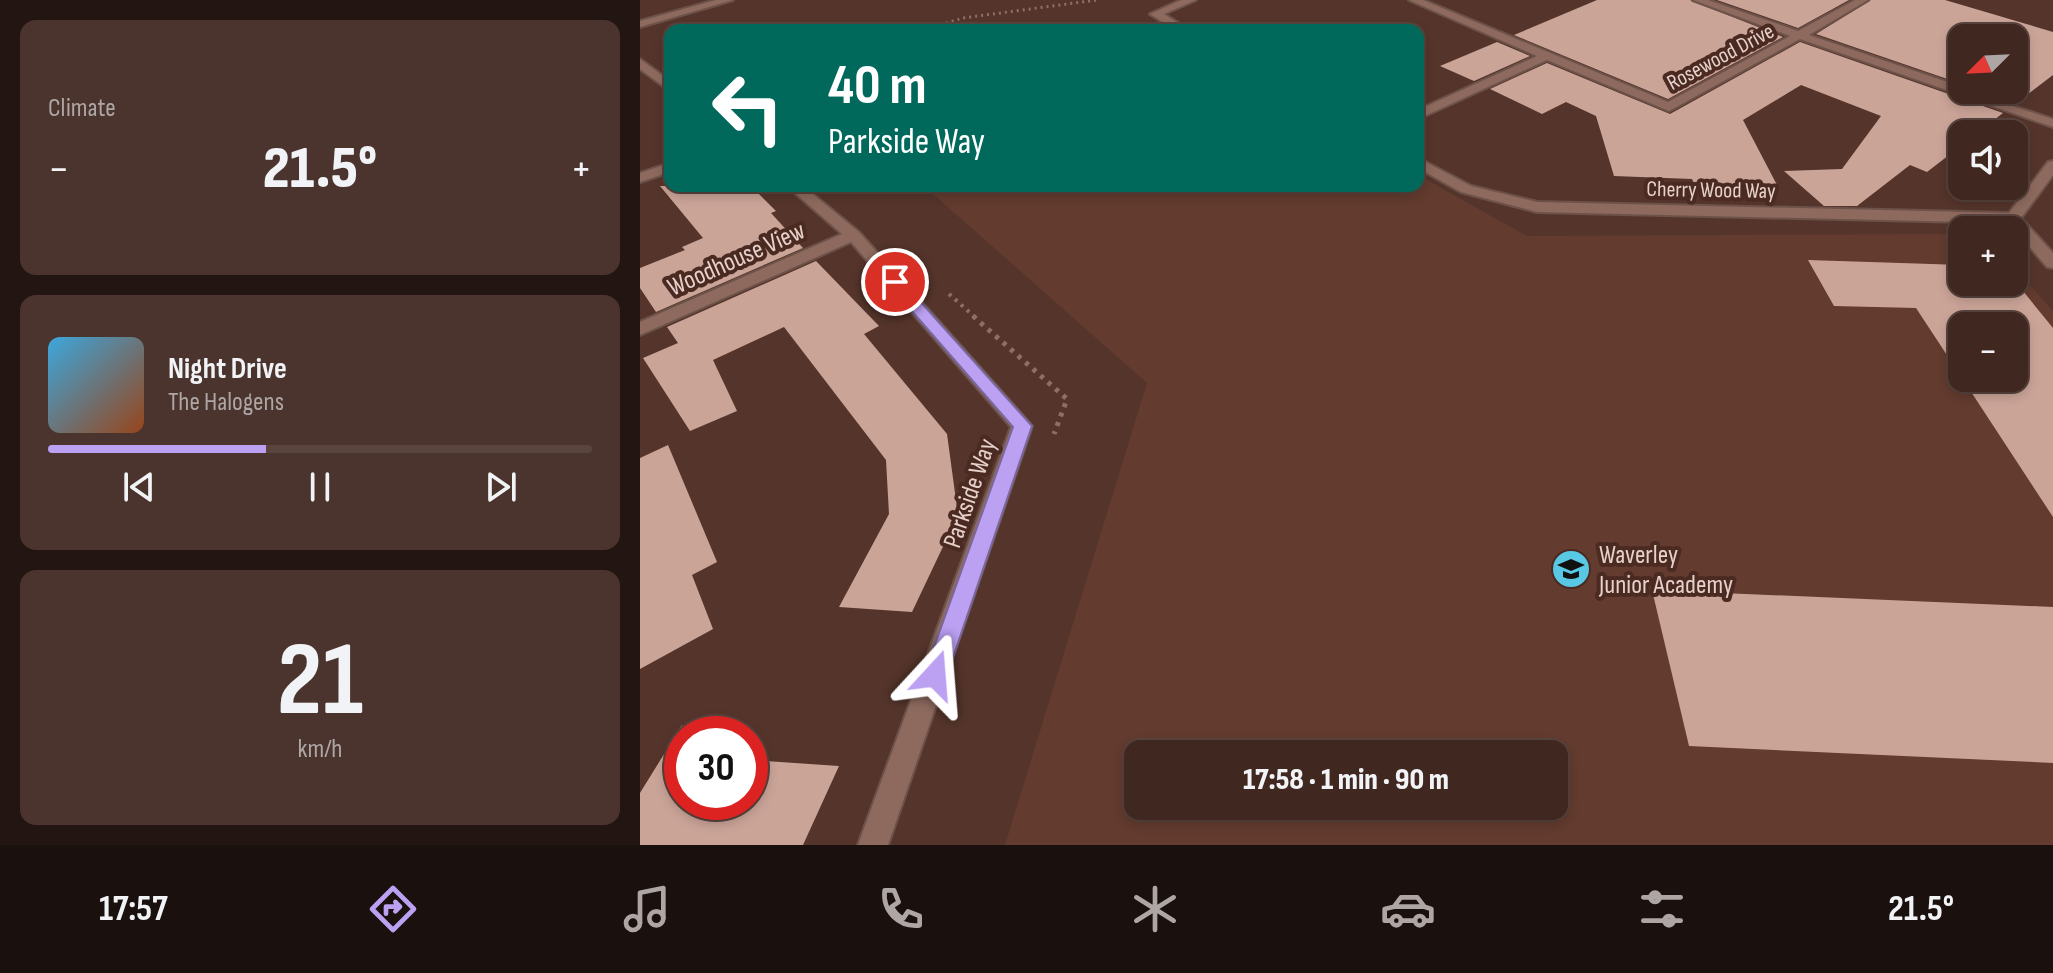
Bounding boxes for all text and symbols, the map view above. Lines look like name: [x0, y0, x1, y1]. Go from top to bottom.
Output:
street label: Rosewood Drive: [1663, 18, 1779, 97]
north arrow: [1948, 24, 2028, 104]
map controls: [1948, 24, 2028, 392]
text: 40 m: [828, 53, 927, 120]
icon: left: [696, 56, 800, 160]
text: Climate: [48, 93, 116, 124]
button: sound: [1948, 120, 2028, 200]
text: Parkside Way: [828, 121, 985, 164]
text: 21.5°: [263, 133, 377, 205]
text: −: [48, 143, 70, 196]
text: +: [570, 143, 592, 196]
street label: Cherry Wood Way: [1646, 176, 1776, 205]
street label: Woodhouse View: [663, 215, 810, 303]
button: +: [1948, 216, 2028, 296]
pin: [861, 248, 929, 316]
icon: arrive: [873, 260, 917, 304]
button: −: [1948, 312, 2028, 392]
text: Night Drive: [168, 351, 287, 387]
text: The Halogens: [168, 387, 284, 418]
street label: Parkside Way: [937, 435, 1004, 552]
icon: previous: [117, 465, 161, 509]
icon: pause: [298, 465, 342, 509]
icon: next: [479, 465, 523, 509]
place label: Waverley Junior Academy: [1598, 540, 1733, 601]
school or university icon: Waverley Junior Academy: [1550, 548, 1592, 590]
text: 21: [277, 619, 363, 744]
position arrow: [893, 633, 977, 717]
speed limit sign: 30: [664, 716, 768, 820]
text: km/h: [298, 734, 342, 765]
text: 17:58 · 1 min · 90 m: [1243, 762, 1449, 798]
icon: directions: [365, 881, 421, 937]
icon: music: [619, 881, 675, 937]
icon: phone: [873, 881, 929, 937]
icon: climate: [1127, 881, 1183, 937]
icon: car: [1380, 881, 1436, 937]
icon: filters: [1634, 881, 1690, 937]
text: 17:57: [99, 888, 168, 931]
text: 21.5°: [1888, 888, 1954, 931]

